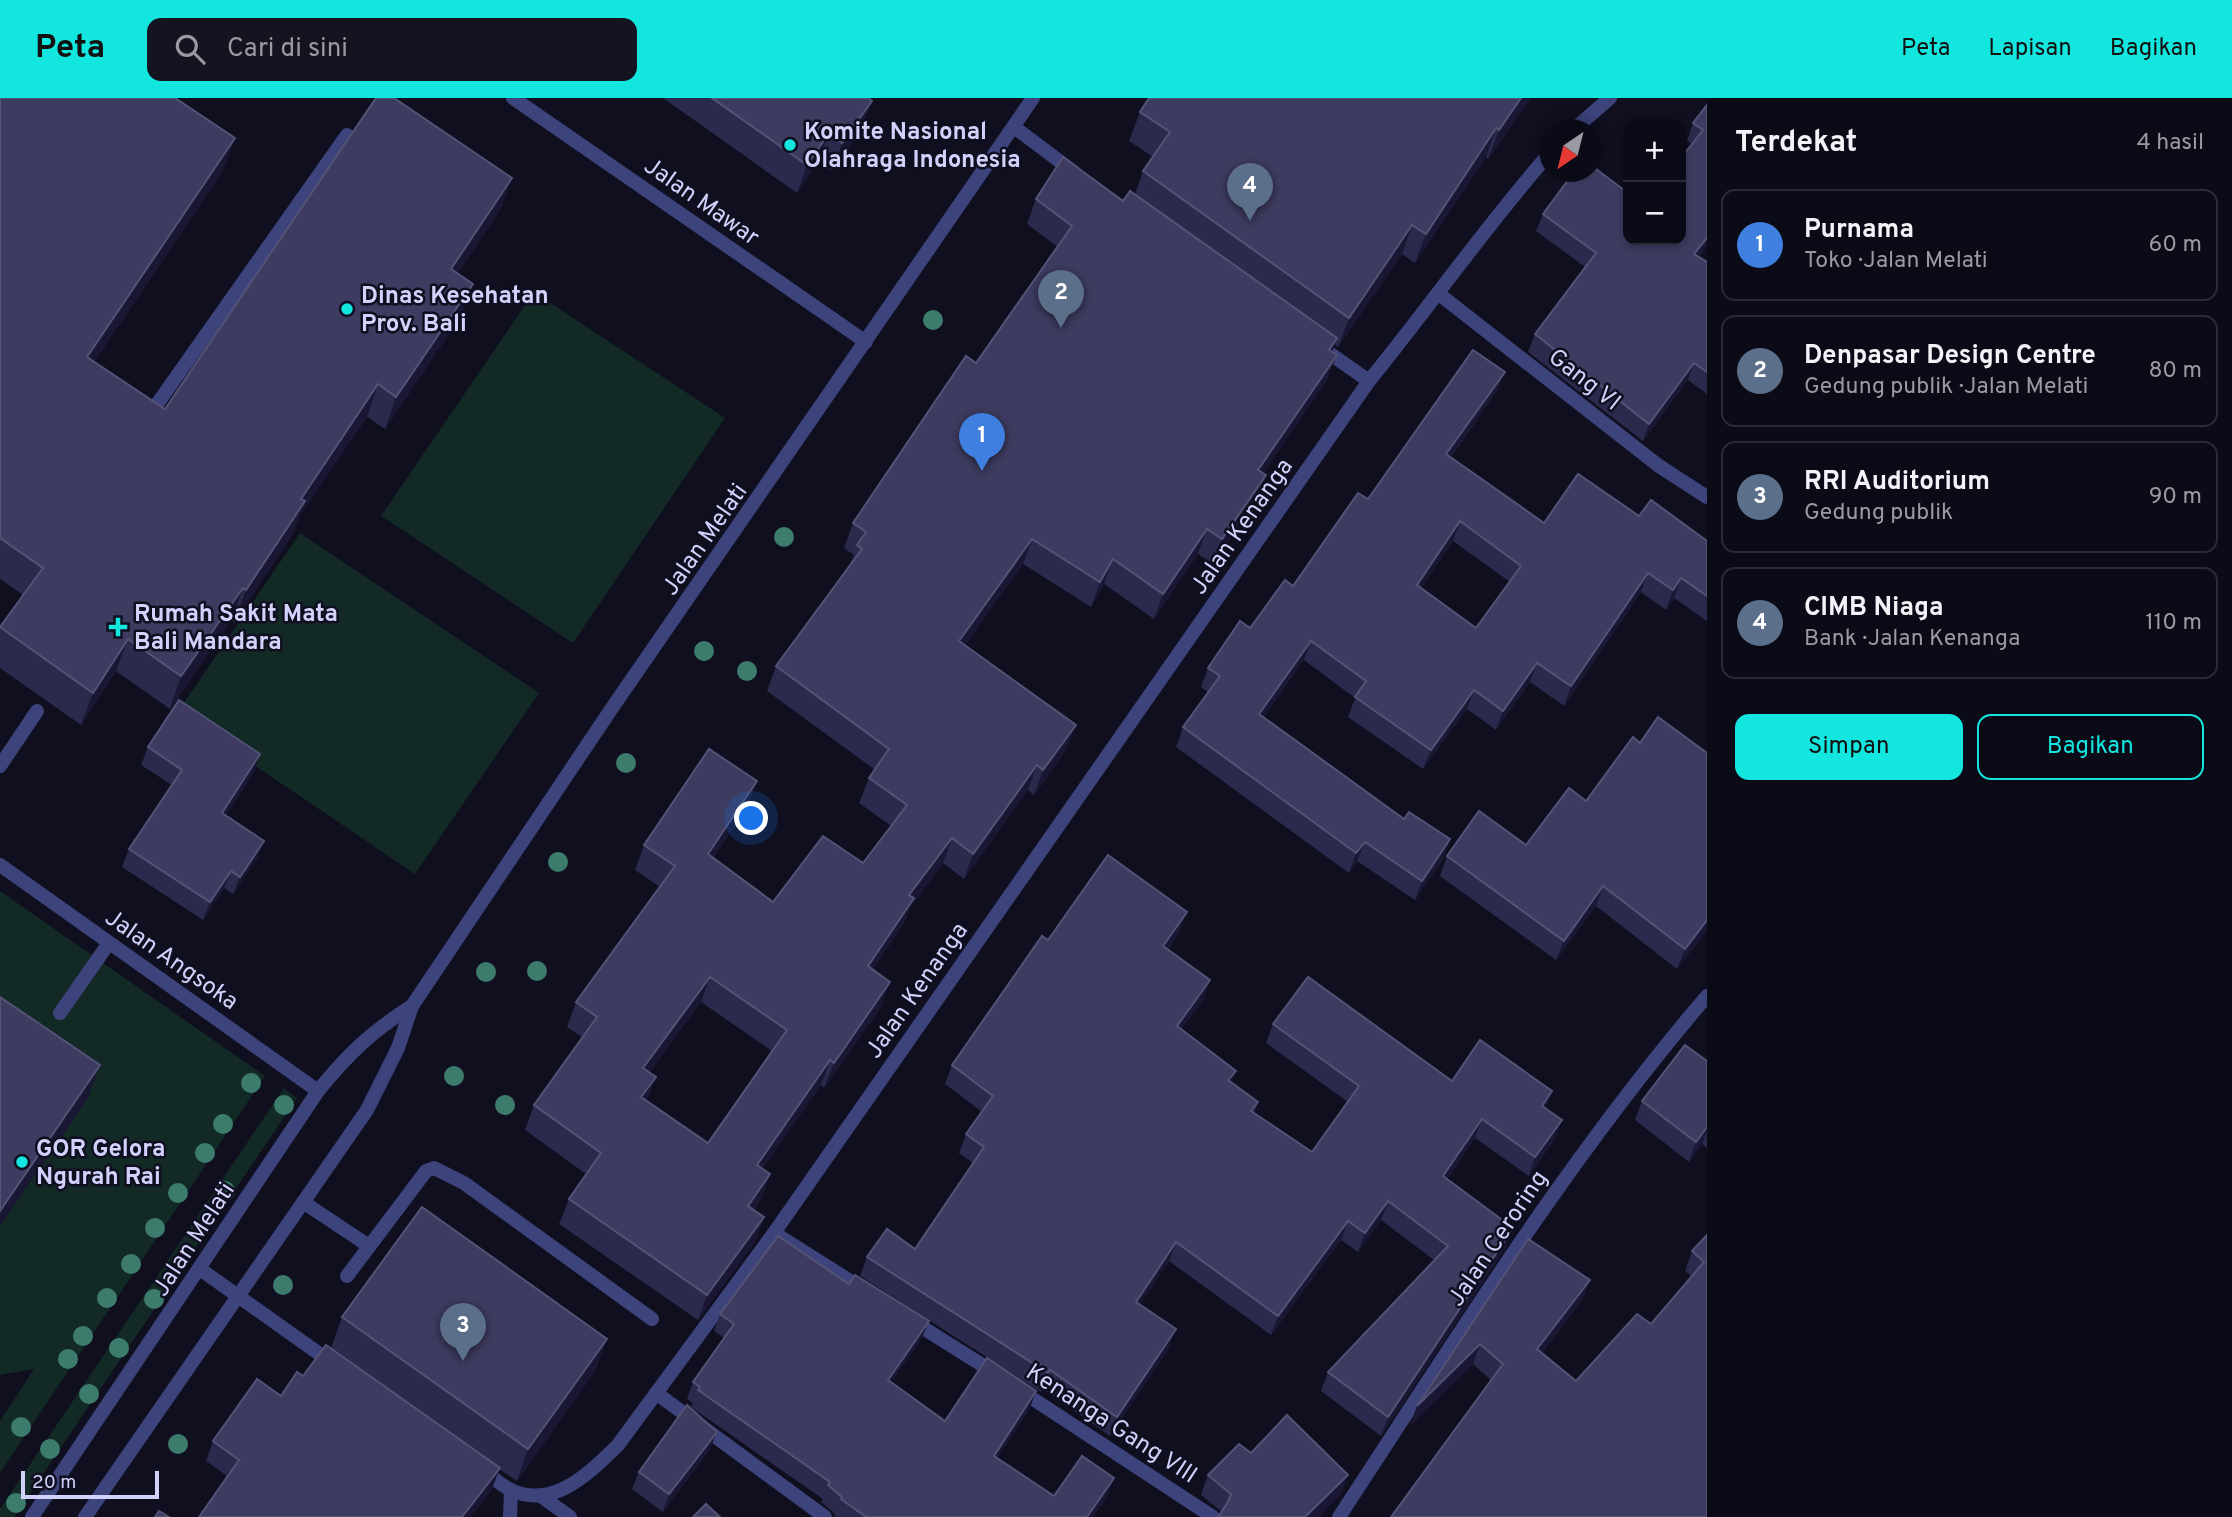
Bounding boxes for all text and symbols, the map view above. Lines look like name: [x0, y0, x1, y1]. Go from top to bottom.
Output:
search box: [147, 18, 637, 81]
text: Peta: [35, 28, 105, 70]
icon: search: [171, 30, 209, 68]
text: Cari di sini: [227, 33, 348, 66]
text: Peta: [1901, 34, 1950, 64]
text: Lapisan: [1988, 34, 2072, 64]
text: Bagikan: [2110, 34, 2197, 64]
place label: Komite Nasional Olahraga Indonesia: [804, 118, 1021, 176]
north arrow: [1539, 119, 1602, 182]
map controls: [1623, 119, 1686, 245]
button: +: [1623, 119, 1686, 182]
text: Terdekat: [1735, 125, 1857, 162]
text: 4 hasil: [2136, 129, 2204, 158]
marker: Komite Nasional Olahraga Indonesia: [782, 137, 798, 153]
street label: Jalan Mawar: [637, 152, 764, 253]
pin: 4: [1227, 163, 1273, 221]
button: −: [1623, 182, 1686, 245]
text: Purnama: [1804, 214, 1914, 247]
text: 1: [1755, 231, 1765, 260]
text: 60 m: [2149, 231, 2202, 260]
text: Toko · Jalan Melati: [1804, 247, 1988, 276]
pin: 2: [1038, 270, 1084, 328]
place label: Dinas Kesehatan Prov. Bali: [361, 282, 549, 340]
marker: Dinas Kesehatan Prov. Bali: [339, 301, 355, 317]
text: Denpasar Design Centre: [1804, 340, 2096, 373]
street label: Gang VI: [1541, 343, 1626, 418]
text: 2: [1753, 357, 1767, 386]
text: 80 m: [2149, 357, 2202, 386]
text: Gedung publik · Jalan Melati: [1804, 373, 2088, 402]
pin: 1: [959, 413, 1005, 471]
street label: Jalan Kenanga: [1185, 453, 1301, 601]
text: RRI Auditorium: [1804, 466, 1990, 499]
street label: Jalan Melati: [656, 478, 755, 602]
text: 3: [1753, 483, 1767, 512]
text: 90 m: [2149, 483, 2202, 512]
text: Gedung publik: [1804, 499, 1953, 528]
text: CIMB Niaga: [1804, 592, 1944, 625]
place label: Rumah Sakit Mata Bali Mandara: [134, 600, 338, 658]
text: 4: [1753, 609, 1767, 638]
text: 110 m: [2145, 609, 2202, 638]
marker: Rumah Sakit Mata Bali Mandara: [108, 617, 128, 637]
text: Bank · Jalan Kenanga: [1804, 625, 2020, 654]
button: Simpan: [1735, 714, 1963, 780]
button: Bagikan: [1977, 714, 2204, 780]
your location: [734, 801, 768, 835]
street label: Jalan Angsoka: [98, 904, 243, 1018]
street label: Jalan Kenanga: [860, 917, 976, 1065]
place label: GOR Gelora Ngurah Rai: [36, 1135, 165, 1193]
marker: GOR Gelora Ngurah Rai: [14, 1154, 30, 1170]
street label: Jalan Ceroring: [1442, 1165, 1555, 1313]
street label: Jalan Melati: [147, 1178, 243, 1303]
pin: 3: [440, 1303, 486, 1361]
street label: Kenanga Gang VIII: [1020, 1358, 1202, 1491]
scale bar: [21, 1468, 159, 1500]
text: 20 m: [32, 1471, 76, 1495]

